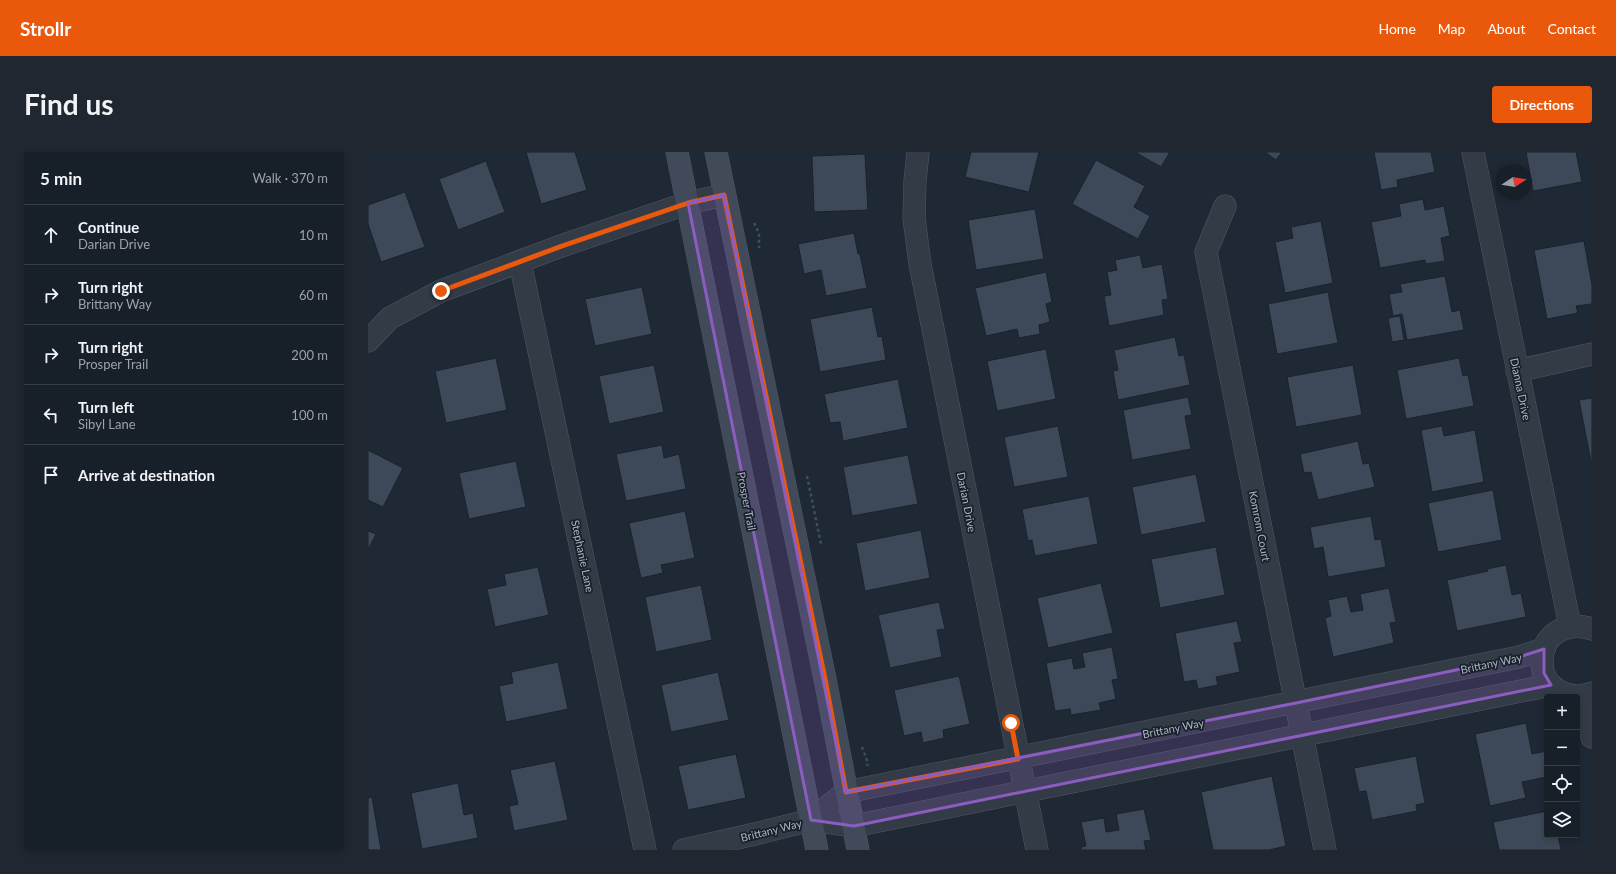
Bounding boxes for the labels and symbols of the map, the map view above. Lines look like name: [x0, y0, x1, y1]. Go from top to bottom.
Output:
north arrow: [1496, 164, 1532, 200]
route end: [432, 282, 450, 300]
street label: Dianna Drive: [1508, 357, 1534, 421]
street label: Prosper Trail: [735, 471, 759, 531]
street label: Darian Drive: [955, 471, 979, 533]
street label: Komrom Court: [1247, 490, 1273, 562]
street label: Stephanie Lane: [569, 519, 597, 594]
street label: Brittany Way: [1459, 650, 1523, 676]
route start: [1002, 714, 1020, 732]
street label: Brittany Way: [1141, 716, 1205, 740]
street label: Brittany Way: [739, 816, 803, 844]

